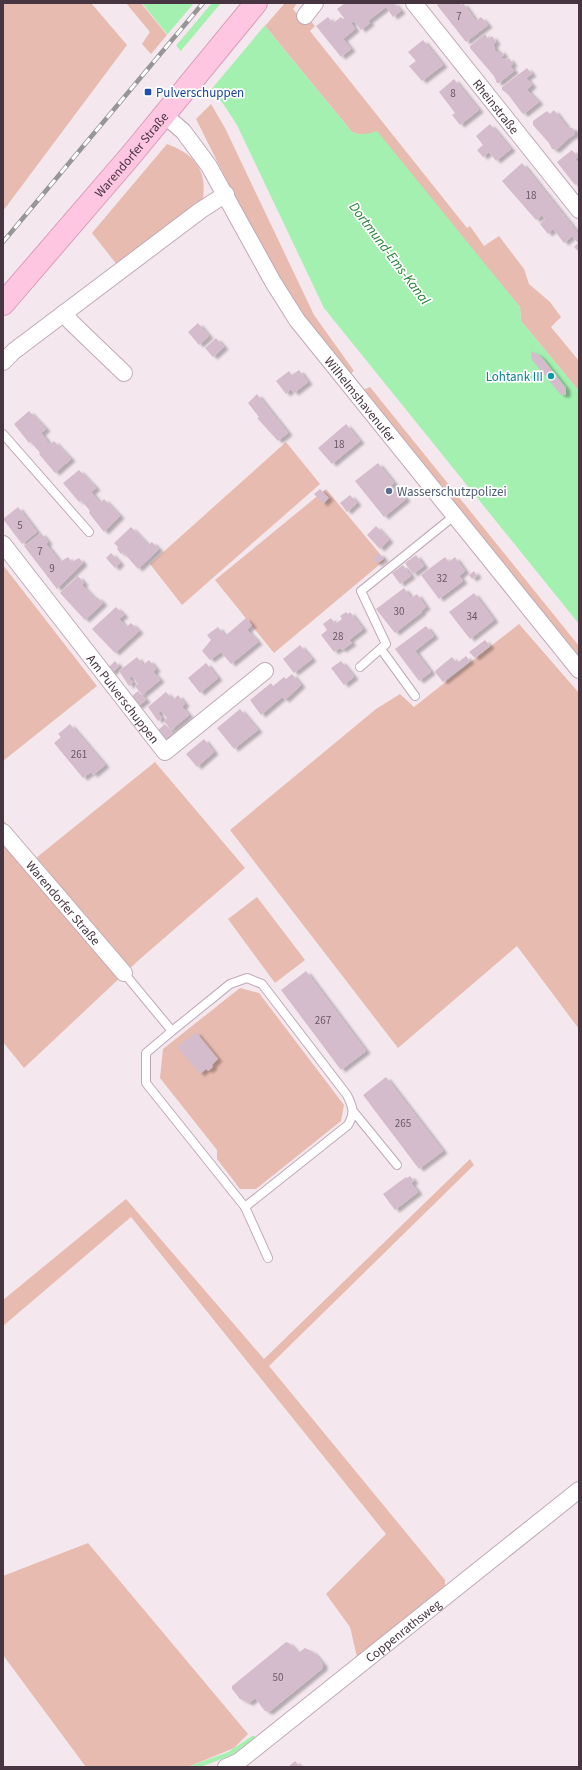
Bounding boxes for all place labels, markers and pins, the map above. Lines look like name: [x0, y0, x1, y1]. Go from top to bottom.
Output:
place label: Pulverschuppen: [156, 84, 244, 102]
marker: Pulverschuppen: [143, 87, 153, 97]
place label: Lohtank III: [486, 368, 543, 386]
marker: Lohtank III: [546, 371, 556, 381]
place label: Wasserschutzpolizei: [397, 483, 507, 501]
marker: Wasserschutzpolizei: [384, 486, 394, 496]

